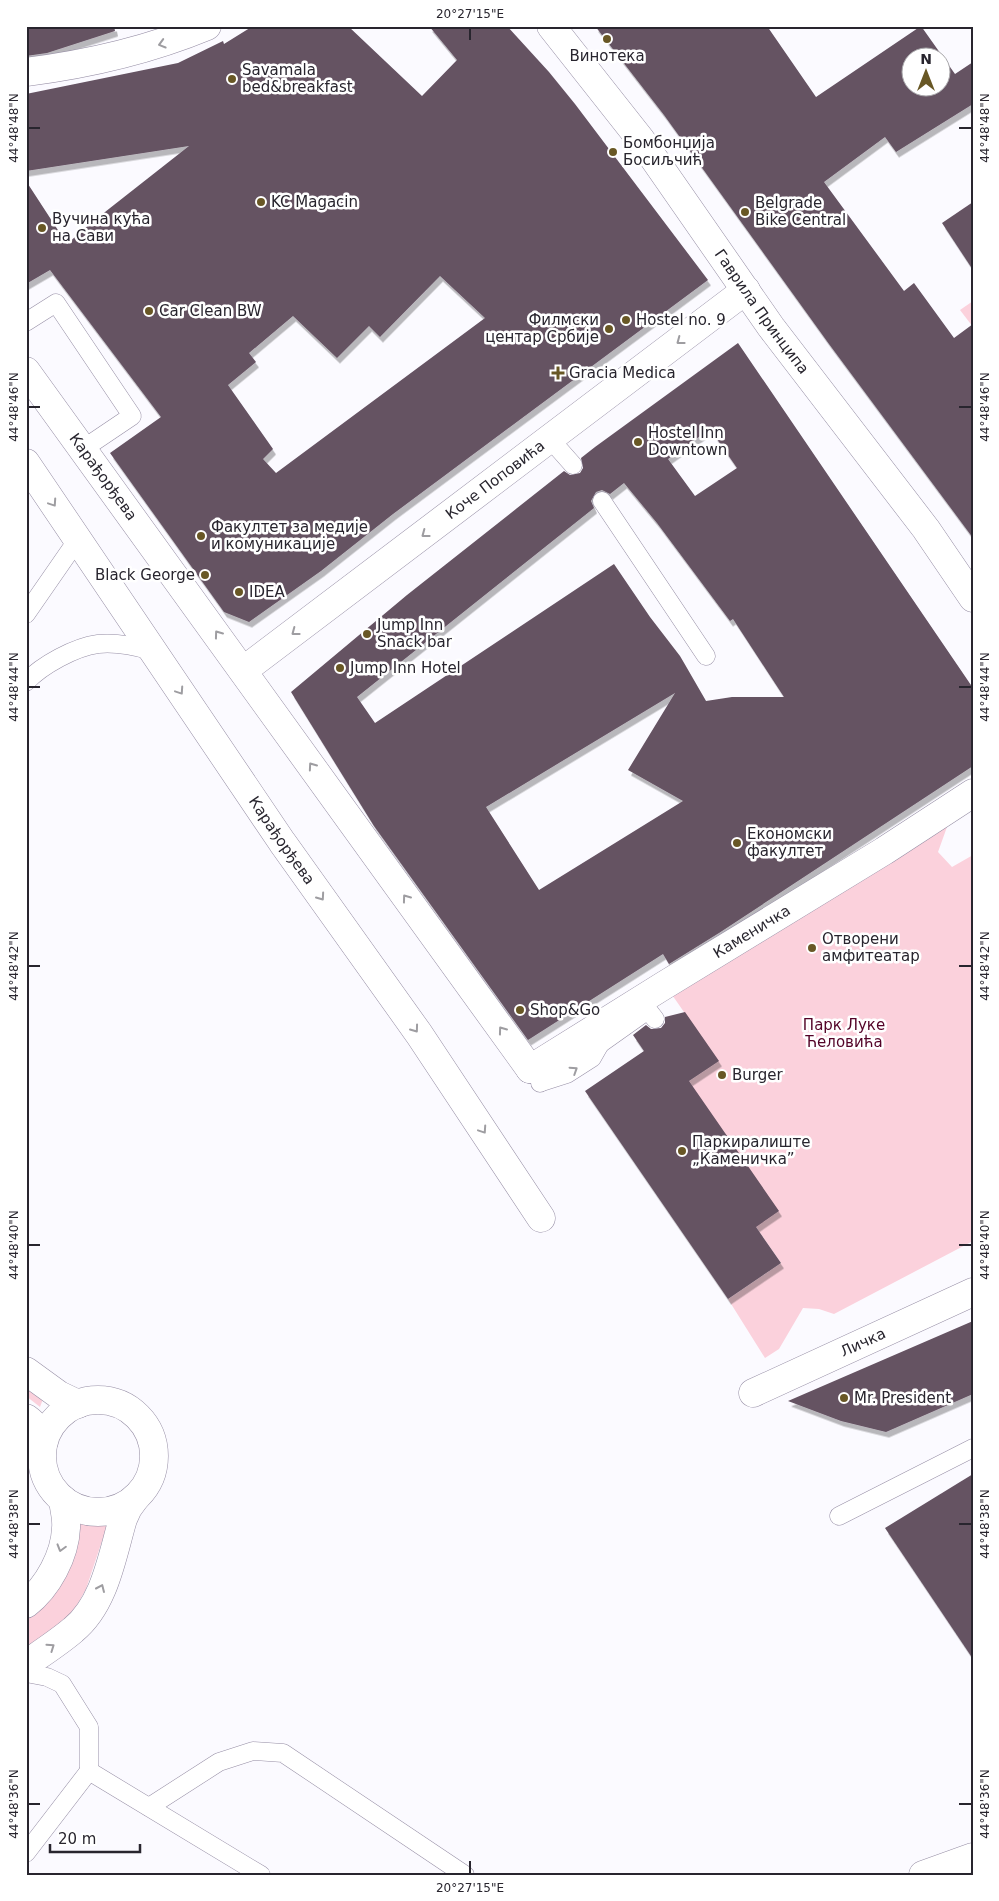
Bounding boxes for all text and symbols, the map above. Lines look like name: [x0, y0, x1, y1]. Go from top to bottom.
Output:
text: 20°27'15"E: [436, 7, 504, 21]
marker: Винотека: [601, 33, 613, 45]
one-way arrow: [157, 38, 166, 49]
place label: Винотека: [569, 47, 645, 65]
north arrow: [902, 48, 952, 98]
text: N: [920, 51, 932, 67]
place label: Savamala bed&breakfast: [242, 61, 353, 96]
marker: Savamala bed&breakfast: [226, 73, 238, 85]
text: 44°48'48"N: [7, 93, 21, 163]
text: 44°48'48"N: [978, 93, 992, 163]
place label: Бомбонџија Босиљчић: [623, 134, 715, 169]
marker: Бомбонџија Босиљчић: [607, 146, 619, 158]
place label: KC Magacin: [271, 193, 358, 211]
place label: Belgrade Bike Central: [755, 194, 846, 229]
marker: KC Magacin: [255, 196, 267, 208]
marker: Belgrade Bike Central: [739, 206, 751, 218]
place label: Вучина кућа на Сави: [52, 210, 150, 245]
marker: Вучина кућа на Сави: [36, 222, 48, 234]
street label: Гаврила Принципа: [711, 246, 813, 377]
place label: Car Clean BW: [159, 302, 262, 320]
marker: Car Clean BW: [143, 305, 155, 317]
place label: Филмски центар Србије: [485, 311, 599, 346]
place label: Hostel no. 9: [636, 311, 726, 329]
marker: Hostel no. 9: [620, 314, 632, 326]
marker: Филмски центар Србије: [603, 323, 615, 335]
one-way arrow: [676, 335, 686, 344]
place label: Gracia Medica: [569, 364, 676, 382]
marker: Gracia Medica: [551, 366, 565, 380]
text: 44°48'46"N: [7, 372, 21, 442]
text: 44°48'46"N: [978, 372, 992, 442]
place label: Hostel Inn Downtown: [648, 424, 727, 459]
street label: Карађорђева: [66, 430, 141, 524]
marker: Hostel Inn Downtown: [632, 436, 644, 448]
street label: Коче Поповића: [442, 437, 548, 523]
one-way arrow: [47, 498, 57, 507]
place label: Факултет за медије и комуникације: [211, 518, 368, 553]
one-way arrow: [421, 528, 431, 537]
marker: Факултет за медије и комуникације: [195, 530, 207, 542]
place label: Black George: [95, 566, 195, 584]
marker: Black George: [199, 569, 211, 581]
place label: IDEA: [249, 583, 285, 601]
marker: IDEA: [233, 586, 245, 598]
place label: Jump Inn Snack bar: [376, 616, 453, 651]
one-way arrow: [291, 626, 301, 635]
marker: Jump Inn Snack bar: [361, 628, 373, 640]
one-way arrow: [215, 630, 224, 639]
text: 44°48'44"N: [7, 652, 21, 722]
text: 44°48'44"N: [978, 652, 992, 722]
place label: Jump Inn Hotel: [349, 659, 461, 677]
marker: Jump Inn Hotel: [334, 662, 346, 674]
one-way arrow: [174, 685, 183, 694]
one-way arrow: [309, 762, 318, 772]
street label: Карађорђева: [245, 793, 319, 888]
place label: Економски факултет: [747, 825, 832, 860]
marker: Економски факултет: [731, 837, 743, 849]
one-way arrow: [315, 891, 324, 901]
one-way arrow: [404, 895, 412, 904]
street label: Каменичка: [710, 901, 794, 962]
place label: Отворени амфитеатар: [822, 930, 920, 965]
text: 44°48'42"N: [7, 931, 21, 1001]
text: 44°48'42"N: [978, 931, 992, 1001]
marker: Отворени амфитеатар: [806, 942, 818, 954]
place label: Shop&Go: [530, 1001, 600, 1019]
marker: Shop&Go: [514, 1004, 526, 1016]
park label: Парк Луке Ћеловића: [803, 1016, 885, 1051]
one-way arrow: [410, 1023, 418, 1032]
one-way arrow: [499, 1026, 508, 1036]
one-way arrow: [569, 1066, 578, 1076]
place label: Burger: [732, 1066, 783, 1084]
marker: Burger: [716, 1069, 728, 1081]
one-way arrow: [476, 1125, 486, 1134]
place label: Паркиралиште „Каменичка”: [692, 1133, 811, 1168]
marker: Паркиралиште „Каменичка”: [676, 1145, 688, 1157]
text: 44°48'40"N: [7, 1210, 21, 1280]
text: 44°48'40"N: [978, 1210, 992, 1280]
street label: Личка: [837, 1324, 889, 1361]
place label: Mr. President: [854, 1389, 951, 1407]
marker: Mr. President: [838, 1392, 850, 1404]
text: 44°48'38"N: [7, 1489, 21, 1559]
text: 44°48'38"N: [978, 1489, 992, 1559]
one-way arrow: [57, 1543, 67, 1552]
one-way arrow: [94, 1584, 105, 1593]
one-way arrow: [45, 1643, 54, 1653]
text: 44°48'36"N: [7, 1769, 21, 1839]
text: 44°48'36"N: [978, 1769, 992, 1839]
scale bar: [50, 1821, 140, 1853]
text: 20 m: [58, 1830, 96, 1848]
text: 20°27'15"E: [436, 1881, 504, 1895]

